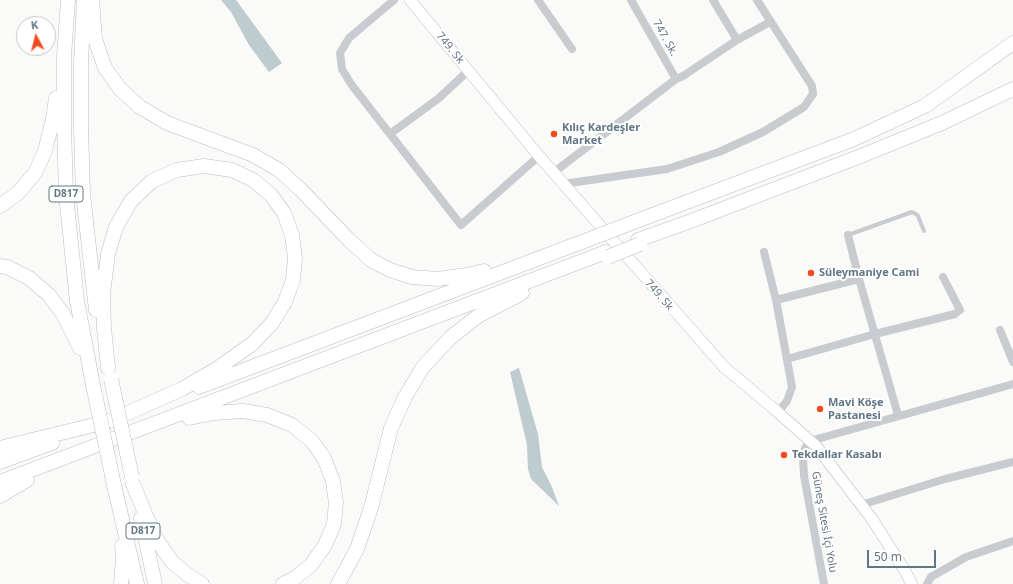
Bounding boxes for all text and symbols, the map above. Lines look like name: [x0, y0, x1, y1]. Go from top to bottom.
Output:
north arrow: [16, 16, 56, 56]
text: K: [30, 17, 39, 32]
street label: 747. Sk.: [650, 18, 680, 58]
street label: 749. Sk: [433, 30, 467, 66]
place label: Kılıç Kardeşler Market: [562, 121, 640, 147]
marker: Kılıç Kardeşler Market: [549, 129, 559, 139]
road number: D817: [49, 186, 83, 202]
place label: Süleymaniye Cami: [819, 266, 919, 280]
marker: Süleymaniye Cami: [806, 268, 816, 278]
street label: 749. Sk: [642, 277, 676, 313]
place label: Mavi Köşe Pastanesi: [828, 396, 884, 422]
marker: Mavi Köşe Pastanesi: [815, 404, 825, 414]
place label: Tekdallar Kasabı: [792, 448, 882, 462]
marker: Tekdallar Kasabı: [779, 450, 789, 460]
street label: Güneş Sitesi İçi Yolu: [809, 470, 839, 574]
road number: D817: [126, 523, 160, 539]
scale bar: [869, 542, 938, 568]
text: 50 m: [874, 548, 902, 565]

